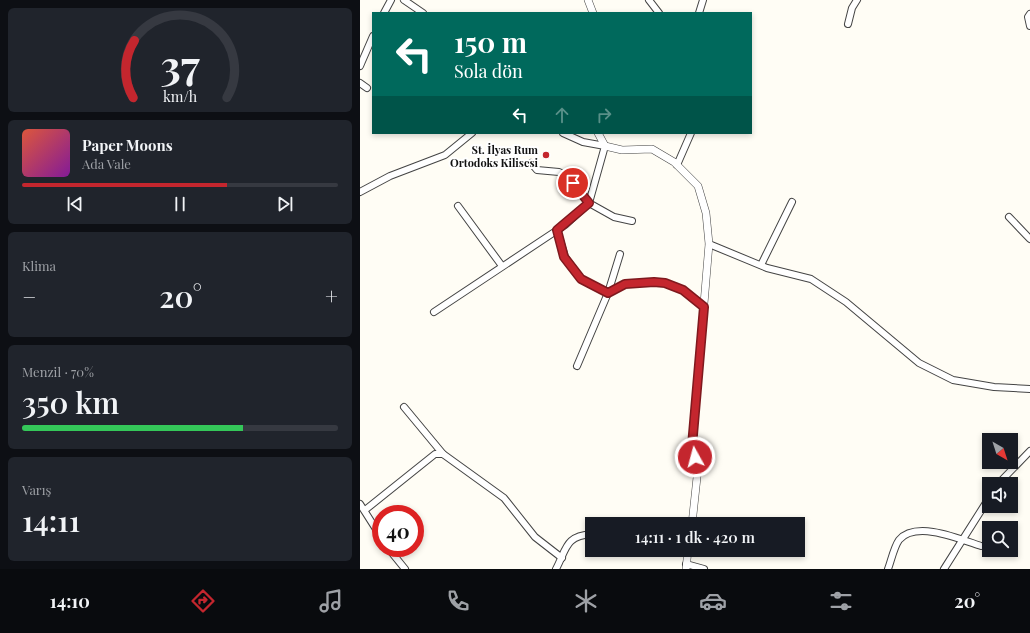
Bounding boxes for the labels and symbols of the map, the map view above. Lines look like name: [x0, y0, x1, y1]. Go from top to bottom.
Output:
place label: St. İlyas Rum Ortodoks Kilisesi: [450, 142, 539, 170]
marker: St. İlyas Rum Ortodoks Kilisesi: [541, 150, 551, 160]
pin: [556, 166, 590, 200]
north arrow: [982, 433, 1018, 469]
position arrow: [674, 436, 716, 478]
speed limit sign: 40: [372, 505, 424, 557]

